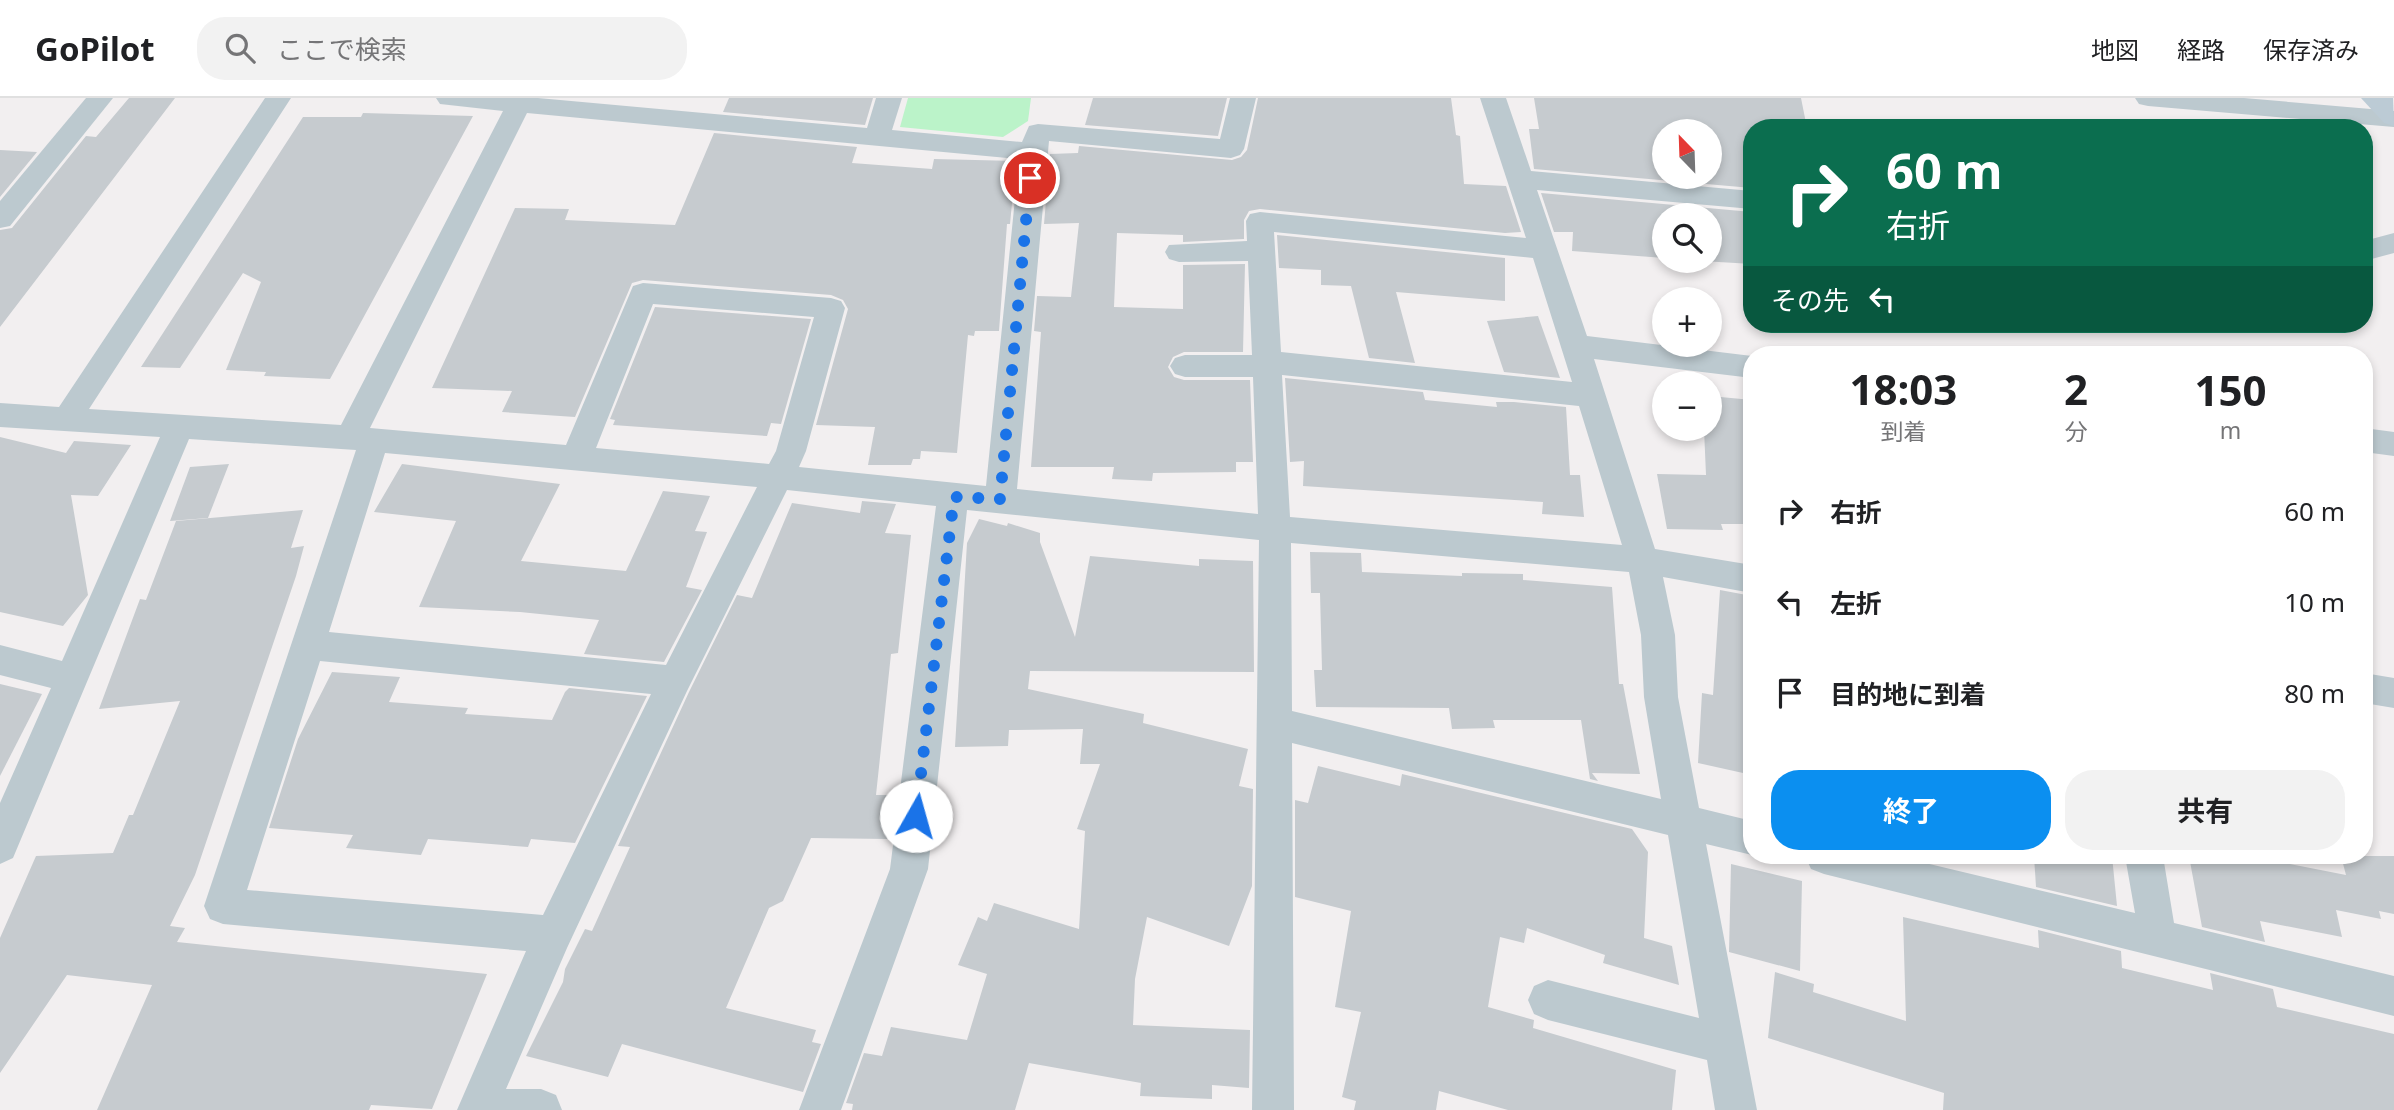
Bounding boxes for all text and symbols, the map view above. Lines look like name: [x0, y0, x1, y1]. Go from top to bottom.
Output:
search box: [197, 17, 687, 80]
text: GoPilot: [35, 26, 155, 71]
icon: search: [221, 29, 259, 67]
text: ここで検索: [277, 31, 407, 67]
text: 地図: [2091, 33, 2139, 66]
text: 経路: [2177, 33, 2225, 66]
text: 保存済み: [2263, 33, 2359, 66]
north arrow: [1652, 119, 1722, 189]
map controls: [1652, 119, 1722, 441]
text: 60 m: [1886, 137, 2003, 203]
icon: right: [1771, 147, 1862, 238]
pin: [1000, 148, 1060, 208]
icon: arrive: [1011, 159, 1049, 197]
button: search: [1652, 203, 1722, 273]
text: 右折: [1886, 203, 1950, 246]
icon: left: [1863, 280, 1901, 318]
text: その先: [1771, 282, 1849, 318]
button: +: [1652, 287, 1722, 357]
text: 18:03: [1849, 360, 1957, 417]
text: 2: [2064, 360, 2088, 417]
text: 150: [2194, 361, 2266, 418]
button: −: [1652, 371, 1722, 441]
text: m: [2220, 414, 2241, 446]
text: 到着: [1880, 415, 1926, 447]
text: 分: [2064, 415, 2087, 447]
icon: right: [1771, 492, 1809, 530]
text: 60 m: [2284, 493, 2345, 529]
text: 右折: [1830, 494, 1882, 530]
icon: left: [1771, 583, 1809, 621]
text: 10 m: [2284, 584, 2345, 620]
text: 左折: [1830, 585, 1882, 621]
icon: arrive: [1771, 674, 1809, 712]
text: 80 m: [2284, 675, 2345, 711]
text: 目的地に到着: [1830, 676, 1986, 712]
button: 終了: [1771, 770, 2051, 850]
button: 共有: [2065, 770, 2345, 850]
position arrow: [879, 779, 953, 853]

